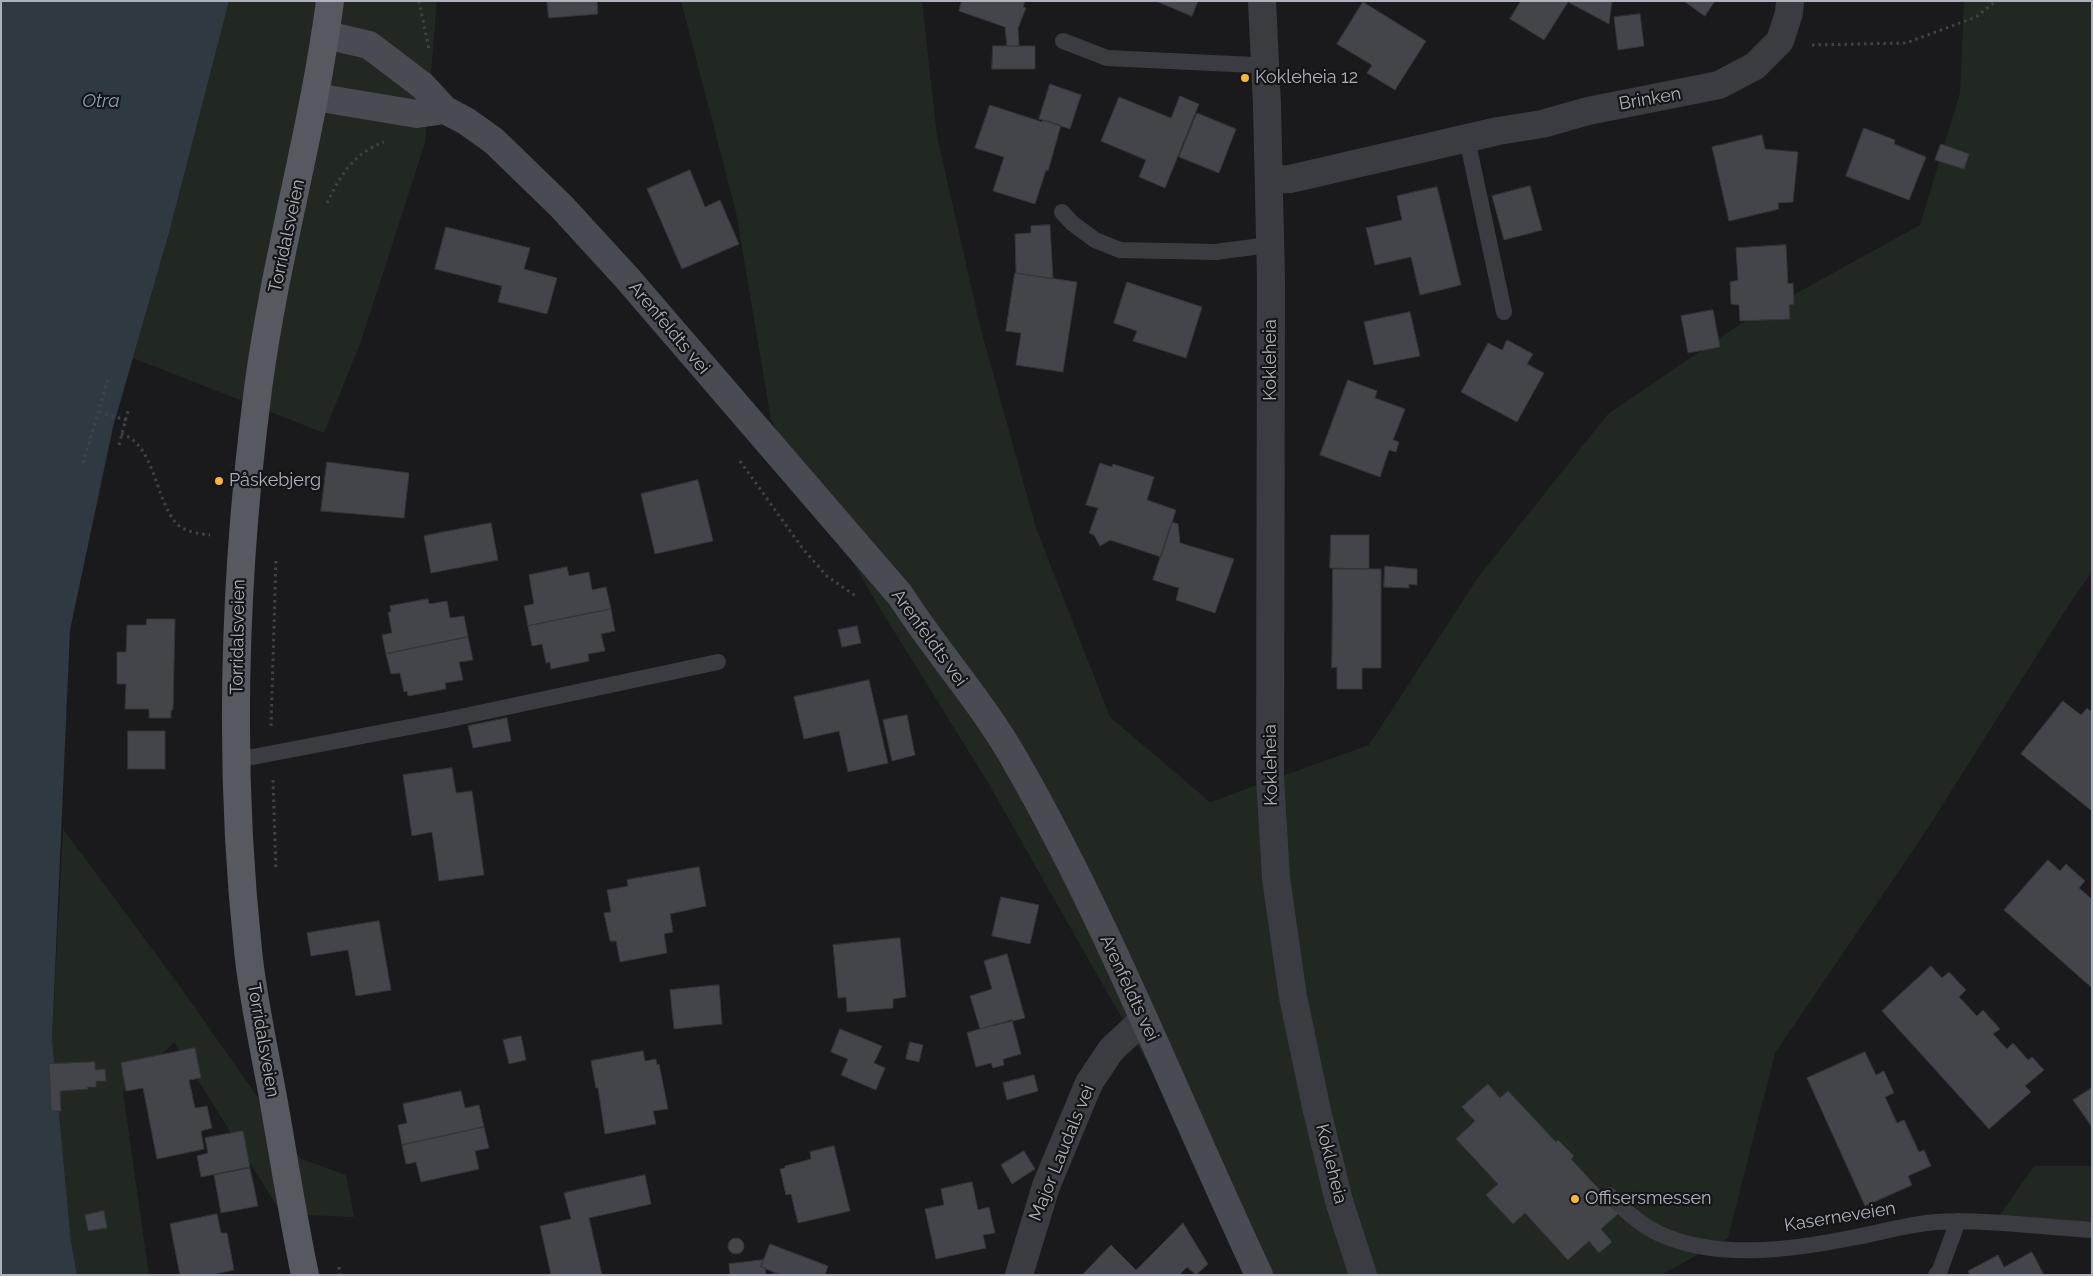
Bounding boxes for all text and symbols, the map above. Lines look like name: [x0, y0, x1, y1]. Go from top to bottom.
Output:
place label: Kokleheia 12: [1255, 67, 1358, 89]
marker: Kokleheia 12: [1239, 72, 1251, 84]
street label: Brinken: [1617, 83, 1683, 115]
water label: Otra: [82, 90, 120, 112]
street label: Torridalsveien: [264, 177, 310, 295]
street label: Arenfeldts vei: [624, 277, 714, 379]
street label: Kokleheia: [1260, 319, 1282, 401]
place label: Påskebjerg: [229, 470, 321, 492]
marker: Påskebjerg: [213, 475, 225, 487]
street label: Torridalsveien: [226, 579, 250, 695]
street label: Arenfeldts vei: [887, 585, 971, 691]
street label: Kokleheia: [1259, 724, 1283, 806]
street label: Arenfeldts vei: [1095, 932, 1163, 1044]
street label: Torridalsveien: [242, 981, 284, 1099]
street label: Major Laudals vei: [1025, 1082, 1099, 1224]
street label: Kokleheia: [1311, 1122, 1351, 1206]
place label: Offisersmessen: [1585, 1188, 1712, 1210]
marker: Offisersmessen: [1569, 1193, 1581, 1205]
street label: Kaserneveien: [1783, 1198, 1897, 1236]

